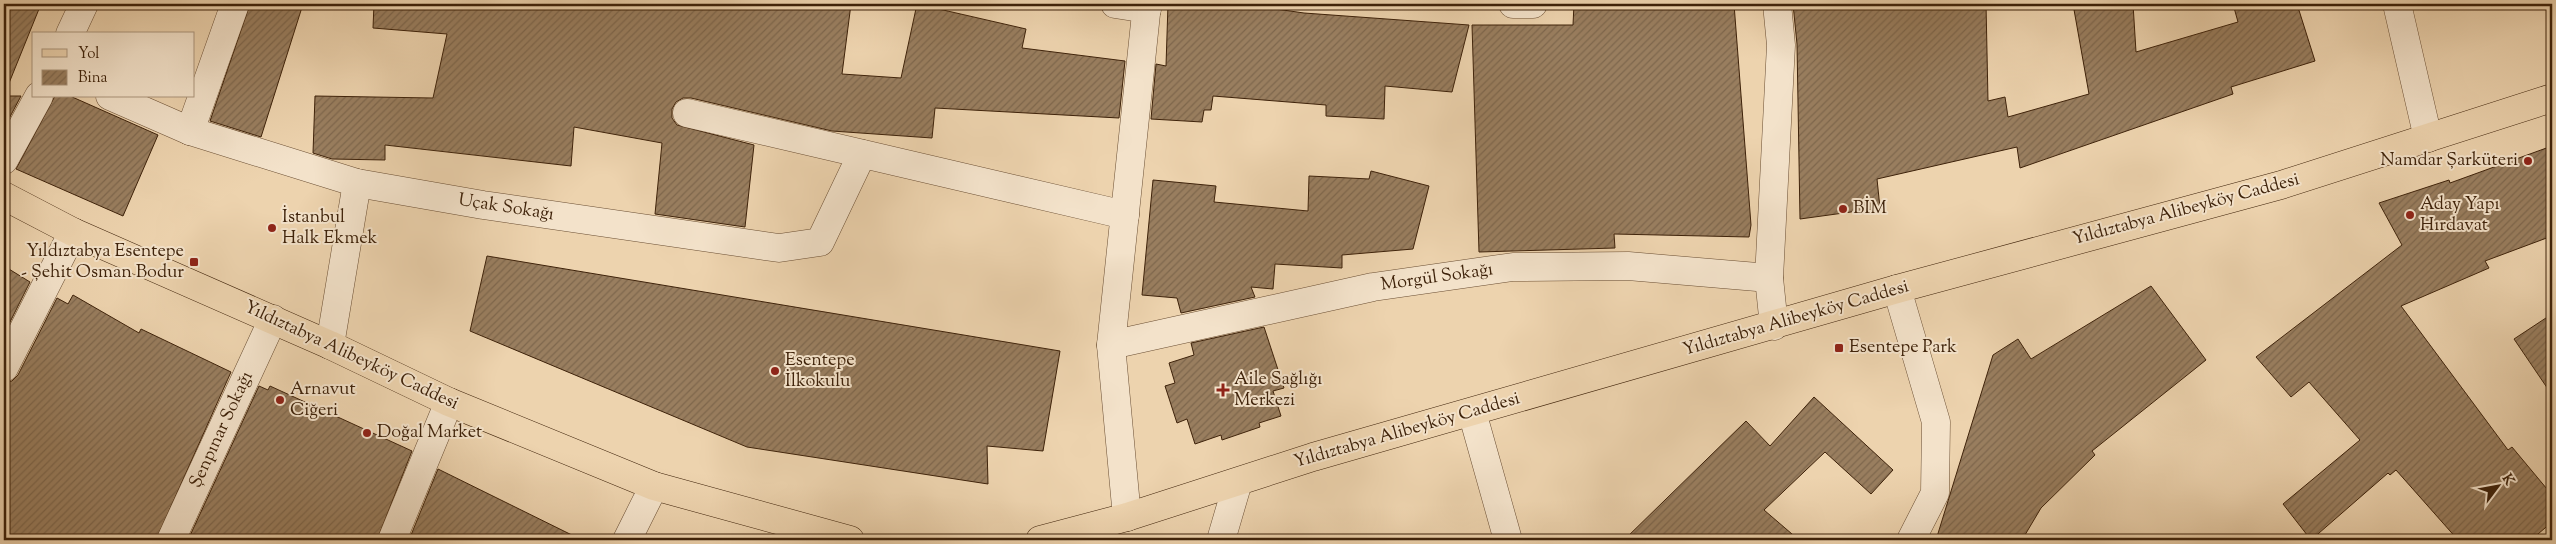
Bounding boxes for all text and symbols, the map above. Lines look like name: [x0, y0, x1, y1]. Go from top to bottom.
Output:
legend: [32, 32, 195, 98]
text: Yol: [78, 44, 100, 65]
text: Bina: [78, 68, 108, 89]
place label: Namdar Şarküteri: [2380, 148, 2518, 174]
marker: Namdar Şarküteri: [2522, 155, 2534, 167]
street label: Yıldıztabya Alibeyköy Caddesi: [2070, 167, 2302, 253]
street label: Uçak Sokağı: [456, 188, 556, 228]
place label: Aday Yapı Hırdavat: [2420, 192, 2500, 239]
place label: BİM: [1853, 196, 1887, 222]
marker: BİM: [1837, 203, 1849, 215]
place label: İstanbul Halk Ekmek: [282, 205, 377, 252]
marker: Aday Yapı Hırdavat: [2404, 209, 2416, 221]
marker: İstanbul Halk Ekmek: [266, 222, 278, 234]
place label: Yıldıztabya Esentepe - Şehit Osman Bodur: [21, 239, 184, 286]
marker: Yıldıztabya Esentepe - Şehit Osman Bodur: [188, 256, 200, 268]
street label: Morgül Sokağı: [1379, 257, 1495, 299]
street label: Yıldıztabya Alibeyköy Caddesi: [1680, 274, 1912, 364]
street label: Yıldıztabya Alibeyköy Caddesi: [239, 295, 463, 417]
place label: Esentepe Park: [1849, 335, 1957, 361]
marker: Esentepe Park: [1833, 342, 1845, 354]
place label: Esentepe İlkokulu: [785, 348, 855, 395]
marker: Esentepe İlkokulu: [769, 365, 781, 377]
street label: Şenpınar Sokağı: [184, 367, 260, 493]
place label: Aile Sağlığı Merkezi: [1234, 367, 1322, 414]
place label: Arnavut Ciğeri: [290, 377, 356, 424]
marker: Aile Sağlığı Merkezi: [1216, 383, 1230, 397]
street label: Yıldıztabya Alibeyköy Caddesi: [1291, 386, 1523, 476]
marker: Arnavut Ciğeri: [274, 394, 286, 406]
place label: Doğal Market: [377, 420, 482, 446]
marker: Doğal Market: [361, 427, 373, 439]
north arrow: [2474, 462, 2524, 512]
text: K: [2496, 471, 2519, 490]

